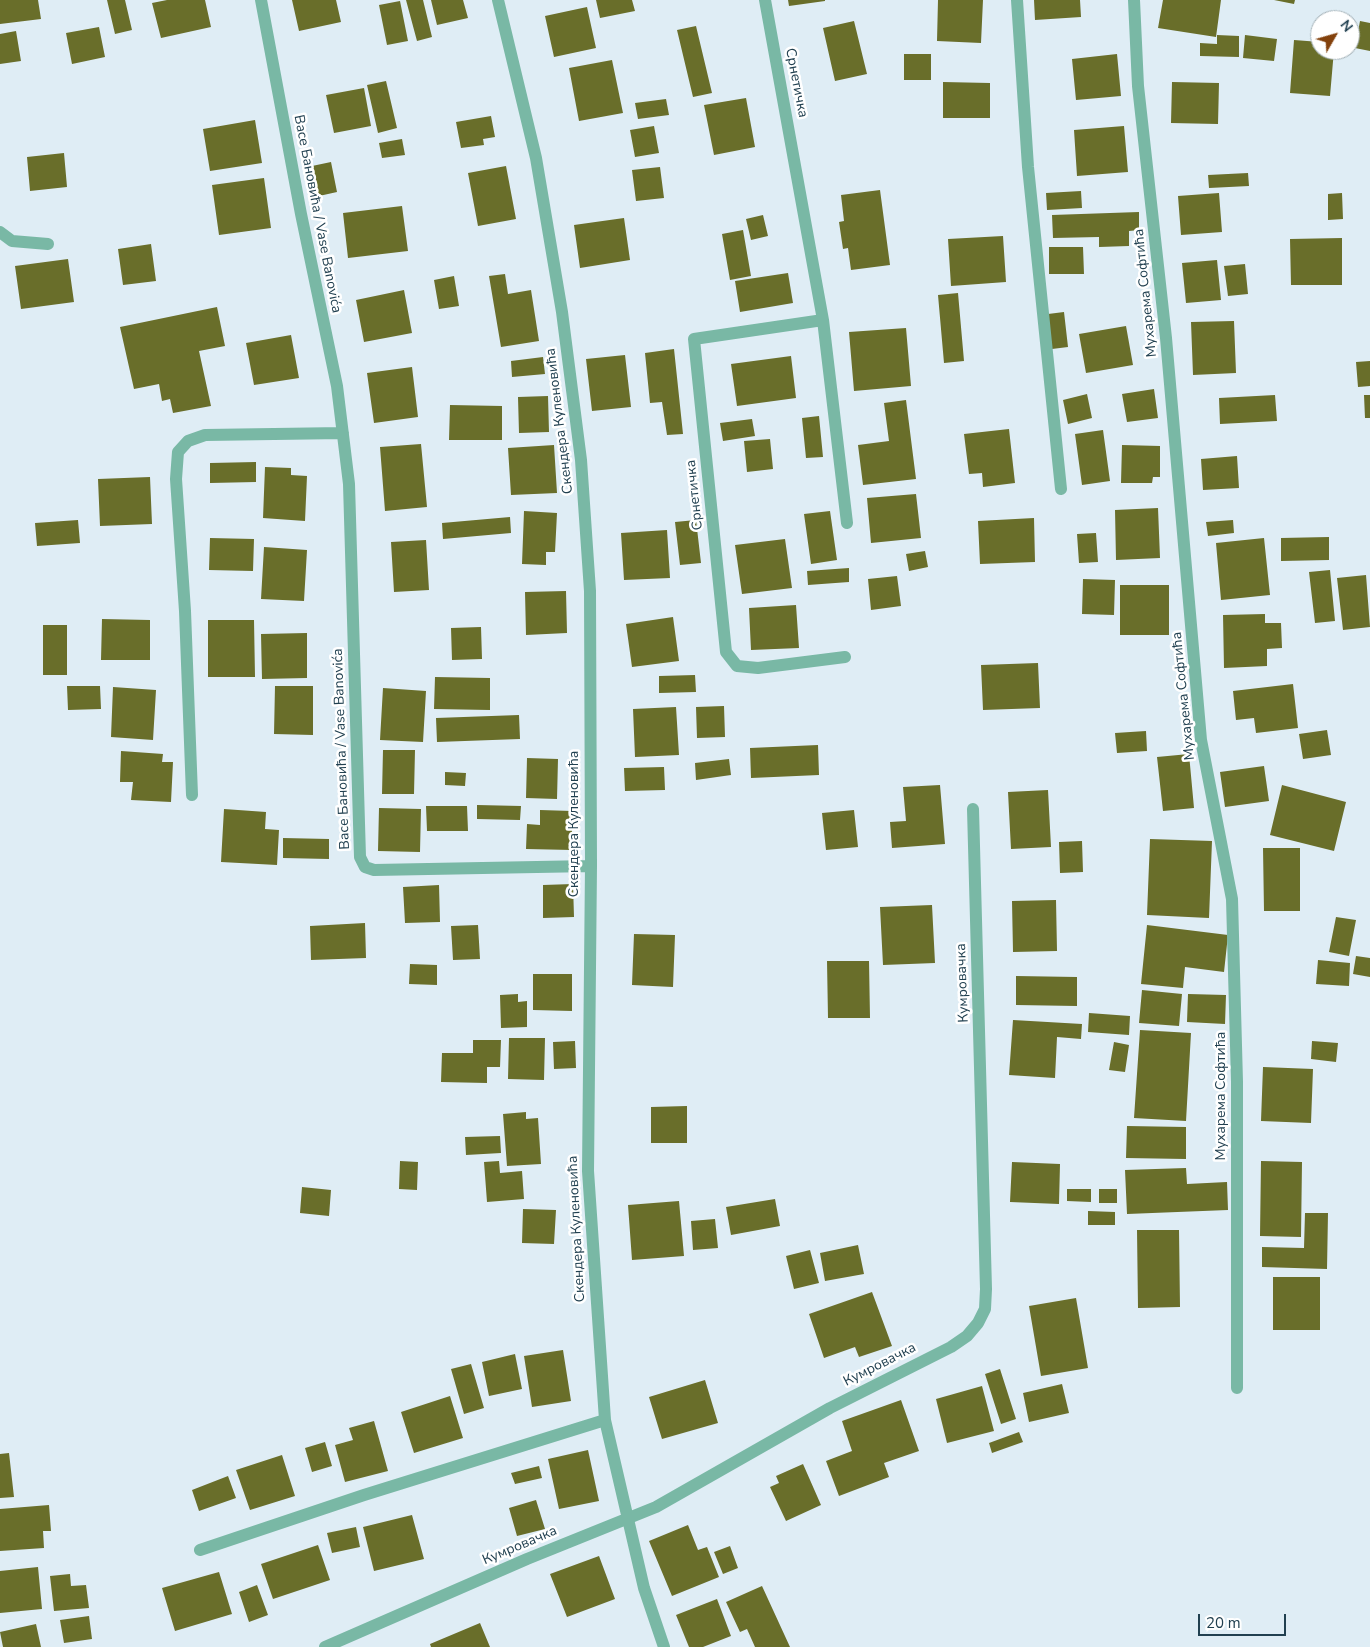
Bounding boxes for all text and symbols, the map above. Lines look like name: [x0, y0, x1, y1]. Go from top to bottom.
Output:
north arrow: [1310, 10, 1360, 60]
text: N: [1336, 16, 1357, 36]
street label: Срнетичка: [781, 47, 811, 119]
street label: Васе Бановића / Vase Banovića: [290, 114, 344, 314]
street label: Мухарема Софтића: [1131, 228, 1161, 358]
street label: Скендера Куленовића: [543, 347, 577, 495]
street label: Срнетичка: [683, 459, 707, 531]
street label: Мухарема Софтића: [1169, 631, 1199, 761]
street label: Васе Бановића / Vase Banovića: [330, 648, 354, 850]
street label: Скендера Куленовића: [567, 751, 583, 897]
street label: Кумровачка: [953, 943, 973, 1023]
street label: Мухарема Софтића: [1214, 1032, 1230, 1160]
street label: Скендера Куленовића: [565, 1155, 589, 1303]
street label: Кумровачка: [841, 1340, 919, 1390]
street label: Кумровачка: [480, 1523, 560, 1569]
scale bar: [1200, 1604, 1288, 1636]
text: 20 m: [1206, 1613, 1241, 1633]

